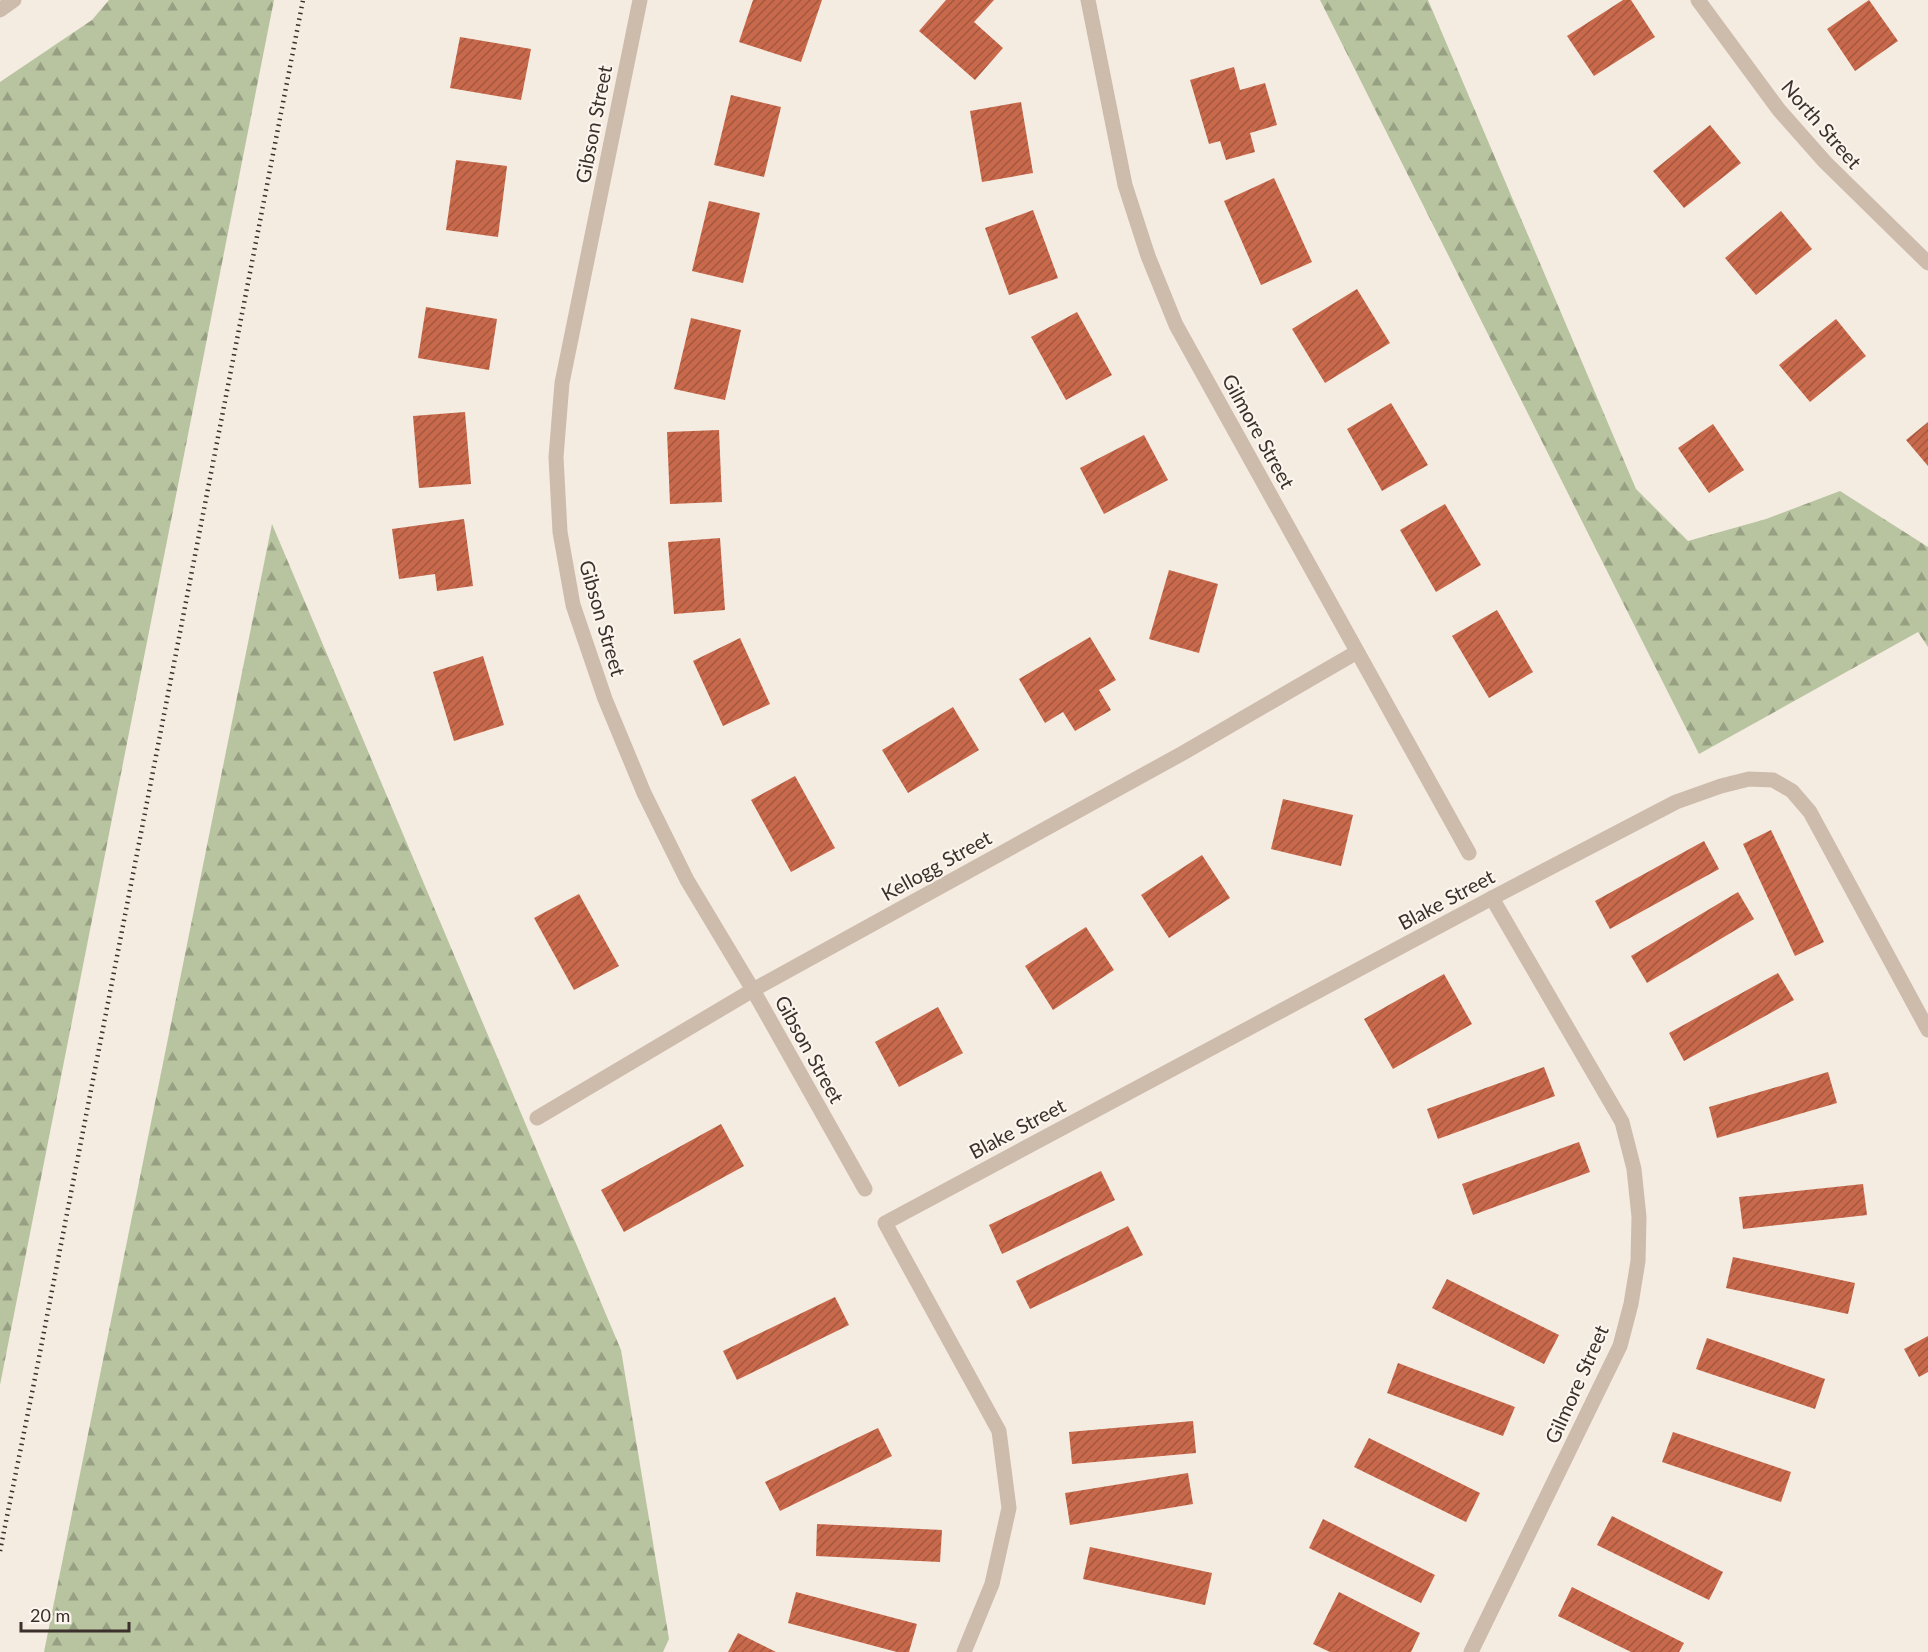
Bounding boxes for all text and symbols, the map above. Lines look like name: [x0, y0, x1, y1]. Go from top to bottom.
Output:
street label: Gibson Street: [570, 63, 616, 185]
street label: North Street: [1777, 75, 1867, 173]
street label: Gilmore Street: [1218, 370, 1300, 492]
street label: Gibson Street: [575, 557, 631, 679]
street label: Kellogg Street: [877, 825, 995, 905]
street label: Blake Street: [1394, 864, 1498, 934]
street label: Gibson Street: [771, 991, 849, 1107]
street label: Blake Street: [965, 1093, 1069, 1163]
street label: Gilmore Street: [1539, 1321, 1613, 1447]
scale bar: [21, 1595, 129, 1633]
text: 20 m: [30, 1604, 70, 1626]

